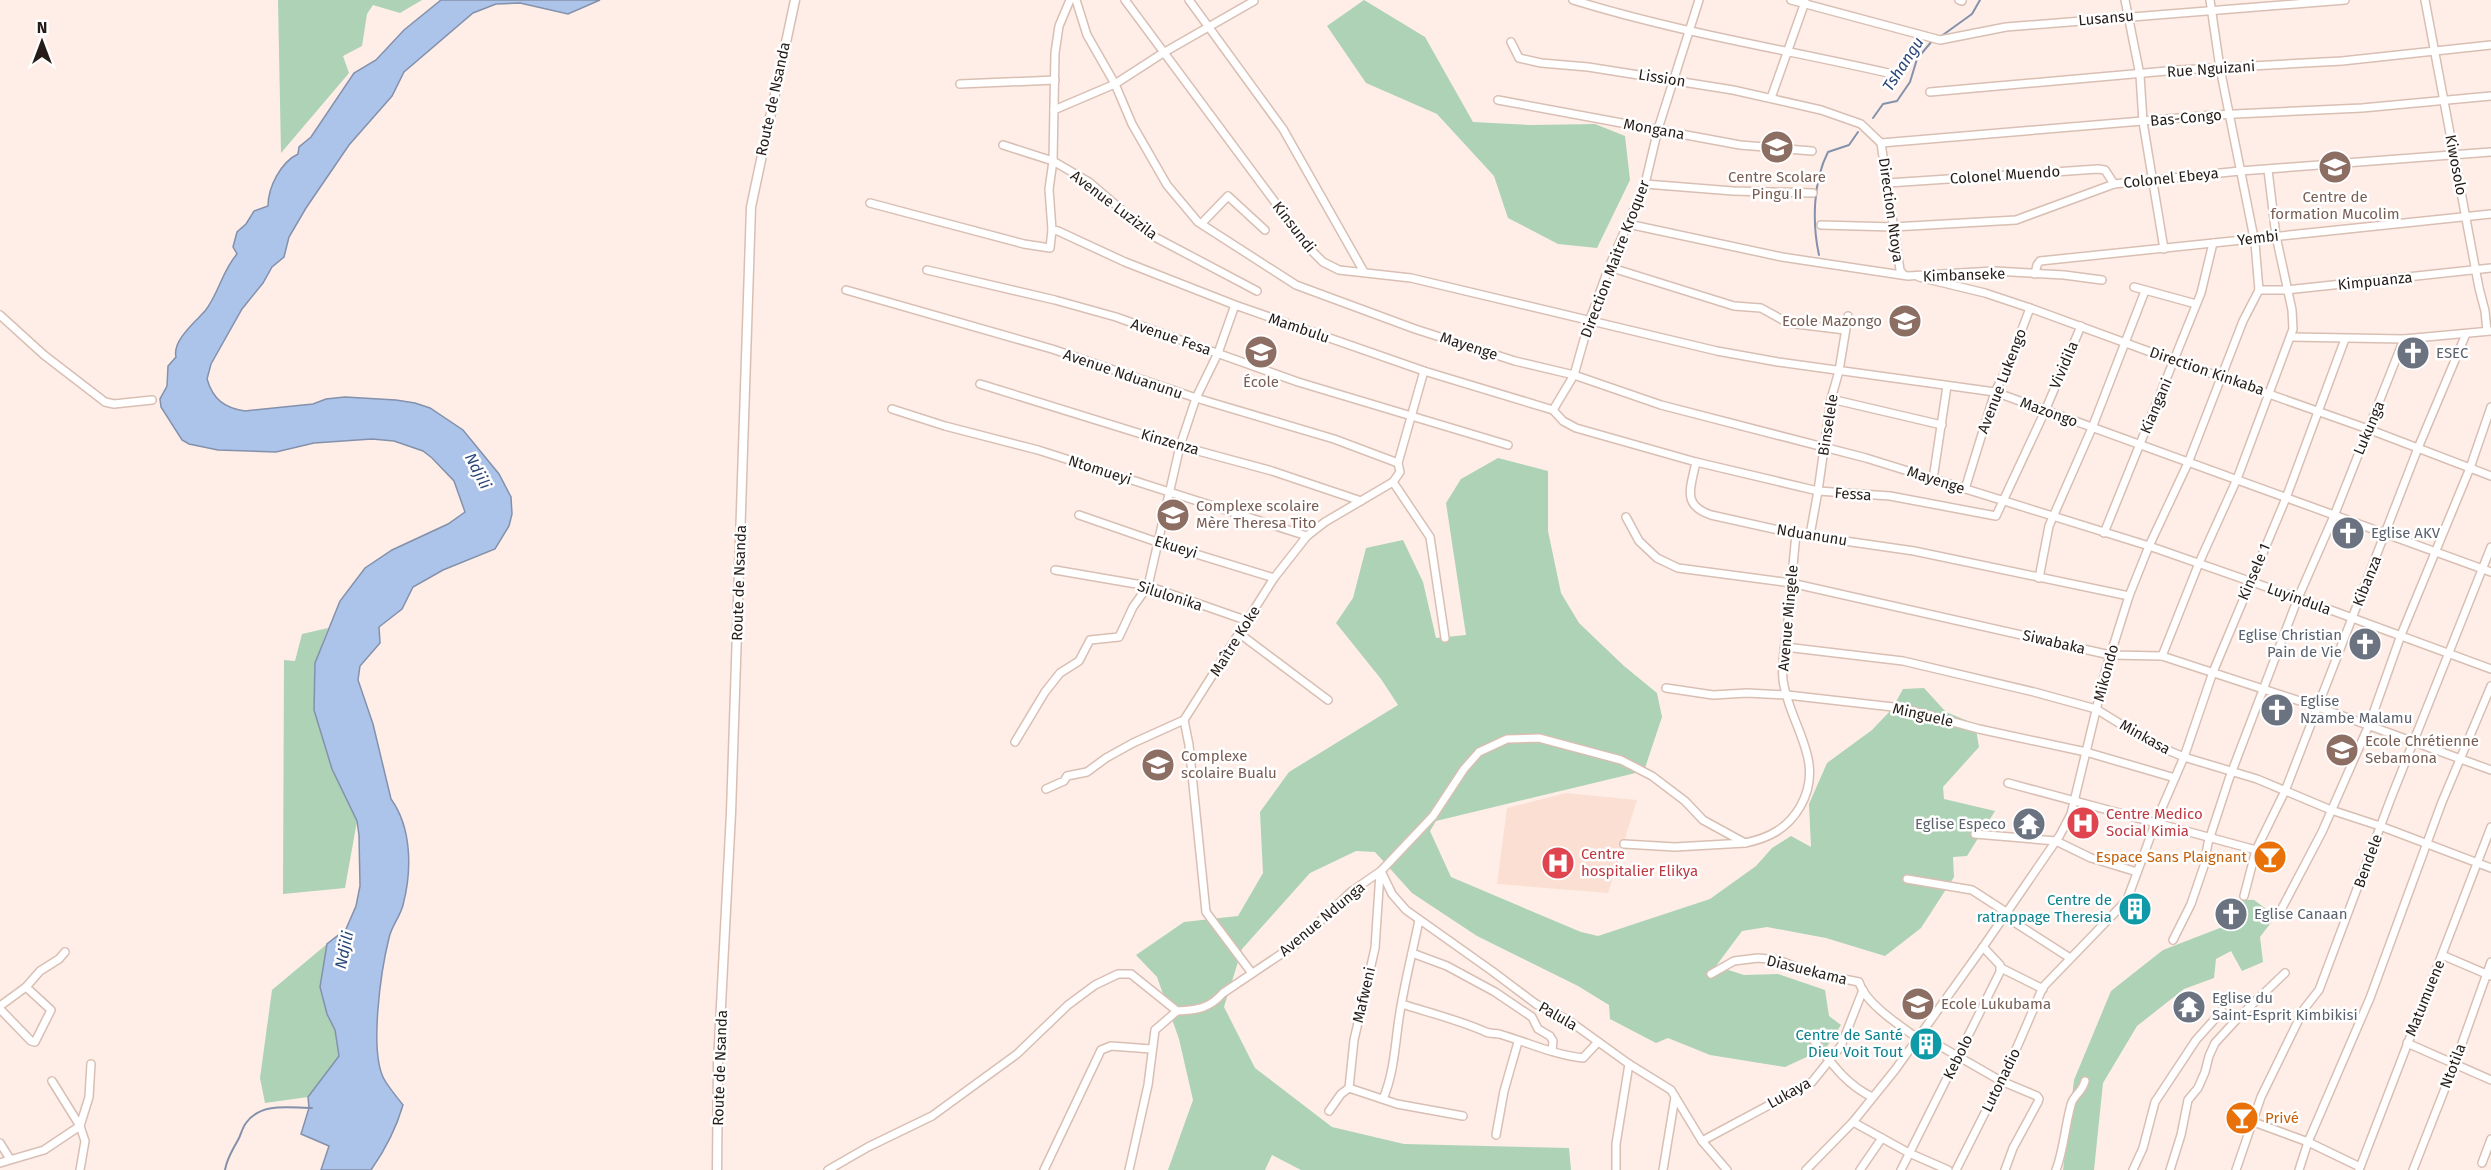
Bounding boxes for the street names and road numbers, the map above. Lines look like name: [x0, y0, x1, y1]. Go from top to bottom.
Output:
street label: Lusansu: [2078, 7, 2134, 29]
street label: Route de Nsanda: [752, 40, 794, 158]
street label: Rue Nguizani: [2166, 57, 2256, 81]
street label: Lission: [1637, 65, 1687, 91]
street label: Bas-Congo: [2149, 106, 2223, 130]
street label: Mongana: [1622, 115, 1686, 143]
street label: Kiwosolo: [2441, 133, 2471, 197]
street label: Direction Ntoya: [1875, 157, 1907, 263]
street label: Colonel Muendo: [1949, 162, 2061, 188]
street label: Colonel Ebeya: [2123, 164, 2219, 192]
street label: Avenue Luzizila: [1067, 167, 1161, 243]
street label: Direction Maitre Kroquer: [1577, 177, 1653, 340]
street label: Kinsundi: [1269, 198, 1319, 256]
street label: Yembi: [2236, 227, 2280, 249]
street label: Kimbanseke: [1922, 265, 2006, 285]
street label: Kimpuanza: [2337, 268, 2413, 294]
street label: Mambulu: [1266, 309, 1332, 347]
street label: Avenue Fesa: [1128, 315, 1214, 359]
street label: Avenue Lukengo: [1974, 326, 2030, 436]
street label: Mayenge: [1438, 328, 1500, 364]
street label: Vividila: [2046, 339, 2082, 391]
street label: Direction Kinkaba: [2147, 343, 2267, 399]
street label: Avenue Nduanunu: [1061, 345, 1185, 403]
street label: Kiangani: [2136, 375, 2176, 437]
street label: Binselele: [1814, 393, 1842, 457]
street label: Mazongo: [2018, 393, 2080, 431]
street label: Lukunga: [2350, 398, 2388, 458]
street label: Kinzenza: [1139, 425, 1201, 459]
street label: Ntomueyi: [1066, 451, 1134, 489]
street label: Mayenge: [1905, 462, 1967, 498]
street label: Fessa: [1834, 484, 1872, 504]
street label: Nduanunu: [1775, 521, 1849, 549]
street label: Route de Nsanda: [728, 525, 750, 641]
street label: Ekueyi: [1152, 532, 1200, 562]
street label: Kinsele 1: [2234, 541, 2274, 603]
street label: Kibanza: [2349, 553, 2385, 609]
street label: Avenue Mingele: [1774, 564, 1802, 672]
street label: Silulonika: [1135, 577, 1205, 615]
street label: Luyindula: [2265, 579, 2333, 619]
street label: Maître Koke: [1206, 602, 1264, 680]
street label: Siwabaka: [2021, 626, 2087, 658]
street label: Mikondo: [2090, 642, 2122, 704]
street label: Minguele: [1891, 699, 1955, 731]
street label: Minkasa: [2117, 716, 2173, 758]
street label: Bendele: [2350, 832, 2386, 890]
street label: Avenue Ndunga: [1276, 878, 1368, 960]
street label: Diasuekama: [1765, 951, 1849, 989]
street label: Matumuene: [2402, 957, 2448, 1039]
street label: Mafweni: [1349, 965, 1379, 1025]
street label: Palula: [1536, 998, 1580, 1034]
street label: Route de Nsanda: [709, 1010, 731, 1126]
street label: Kebolo: [1939, 1032, 1977, 1082]
street label: Ntotila: [2436, 1041, 2470, 1091]
street label: Lutonadio: [1978, 1045, 2024, 1115]
street label: Lukaya: [1764, 1074, 1814, 1112]

